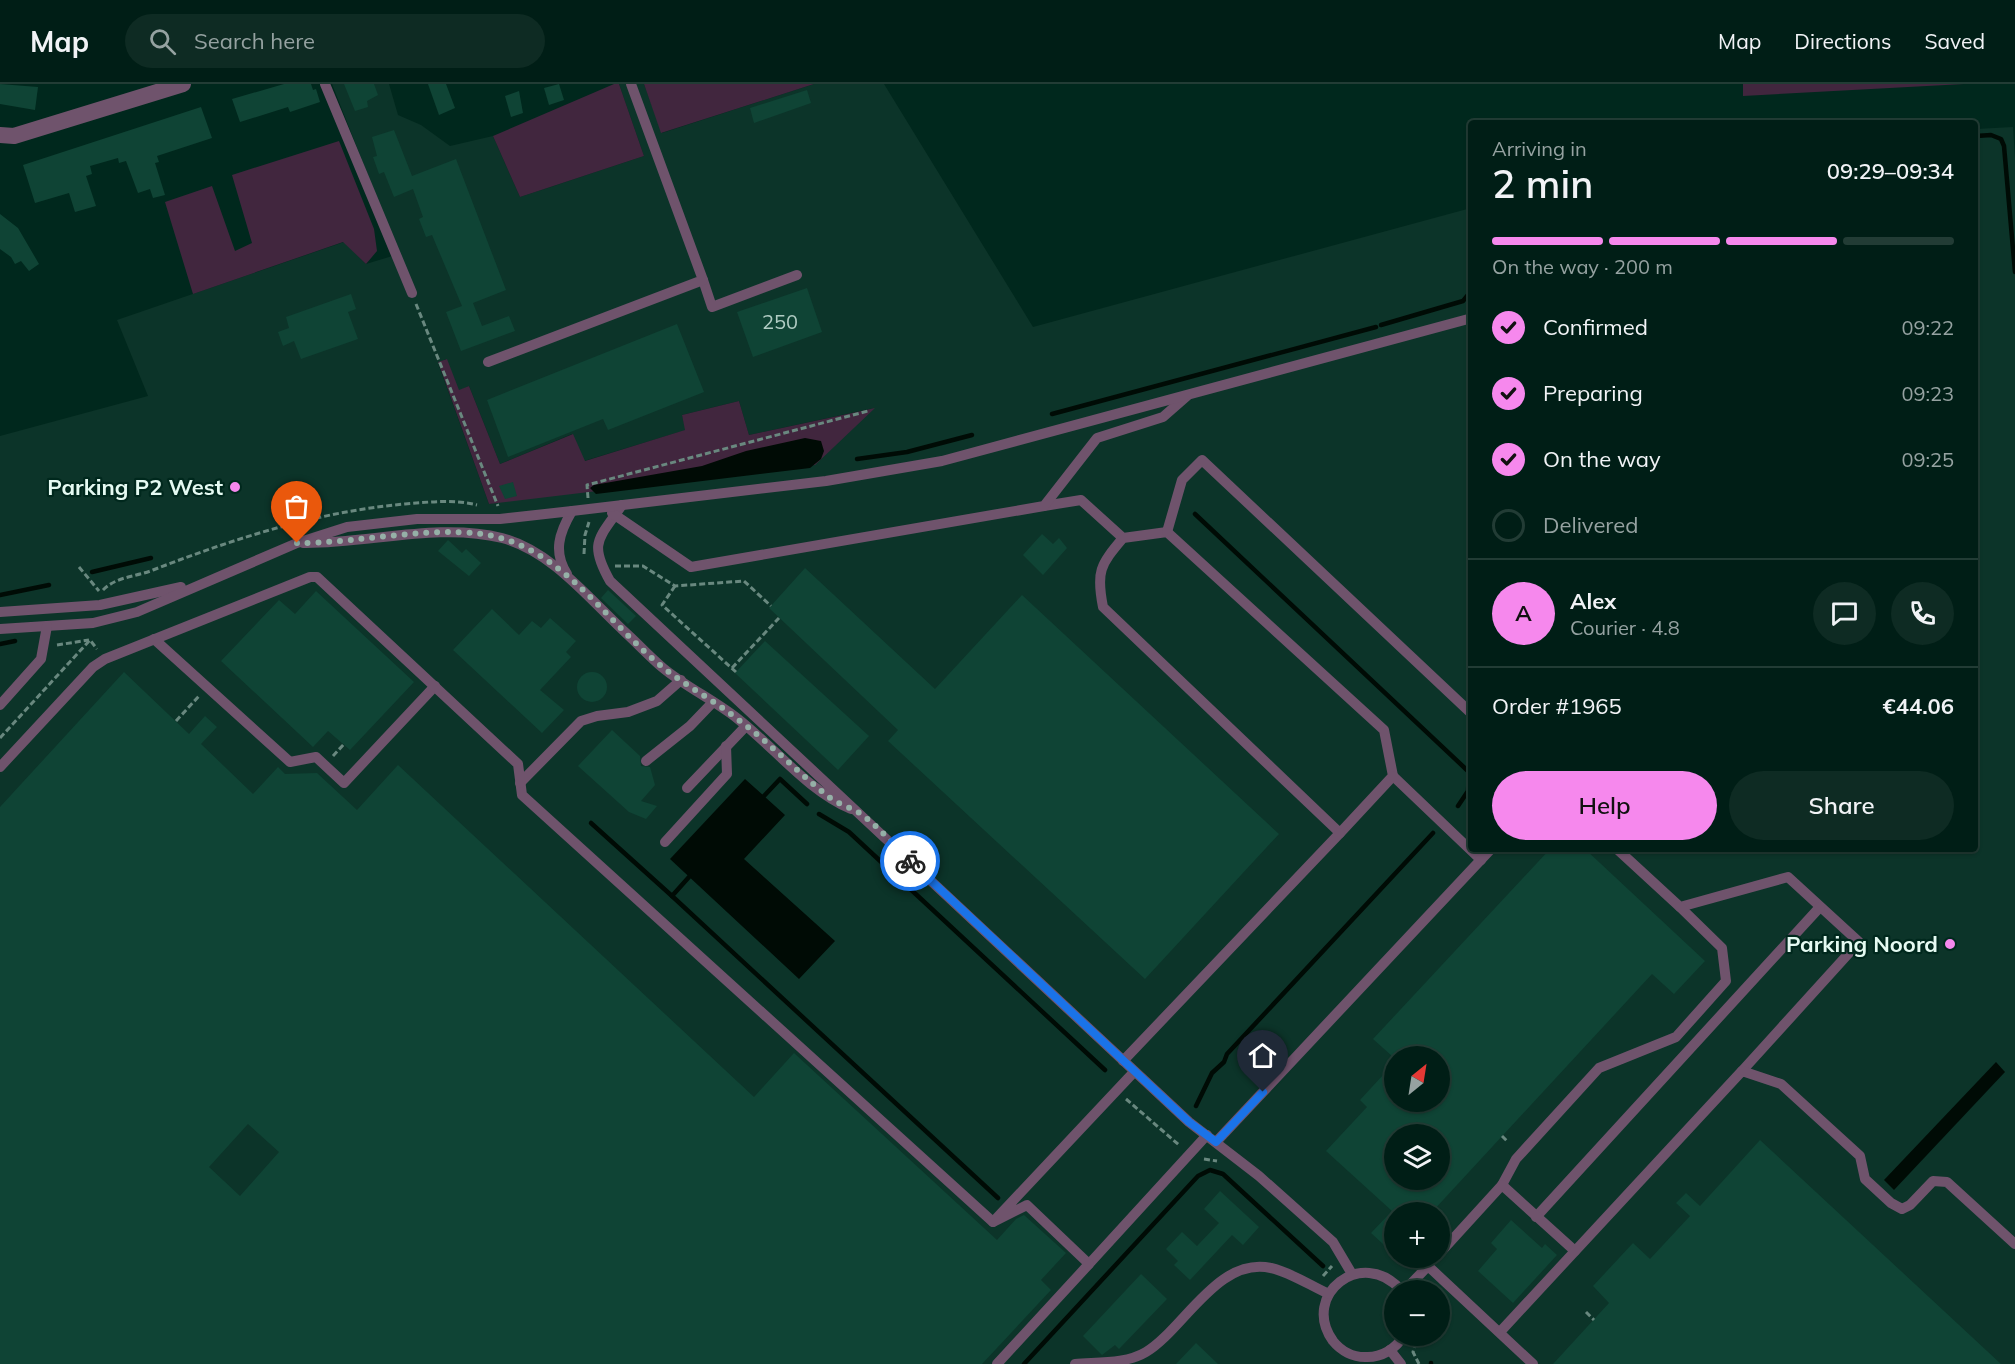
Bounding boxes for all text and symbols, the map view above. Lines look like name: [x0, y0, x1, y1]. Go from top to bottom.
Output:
search box: [125, 14, 545, 68]
text: Map: [30, 24, 89, 59]
icon: search: [146, 25, 179, 58]
text: Search here: [194, 27, 315, 55]
text: Map: [1718, 28, 1761, 54]
text: Directions: [1794, 28, 1891, 54]
text: Saved: [1924, 28, 1985, 54]
text: Arriving in: [1492, 136, 1587, 161]
text: 09:29–09:34: [1827, 157, 1954, 185]
text: 2 min: [1492, 159, 1593, 208]
text: On the way · 200 m: [1492, 254, 1673, 279]
house number: 250: [762, 309, 798, 334]
icon: check: [1492, 311, 1525, 344]
text: Confirmed: [1543, 313, 1648, 341]
text: 09:22: [1901, 315, 1954, 340]
icon: check: [1492, 377, 1525, 410]
text: Preparing: [1543, 379, 1643, 407]
text: 09:23: [1901, 381, 1954, 406]
icon: check: [1492, 443, 1525, 476]
text: On the way: [1543, 445, 1661, 473]
text: 09:25: [1901, 447, 1954, 472]
place label: Parking P2 West: [47, 473, 223, 501]
marker: Parking P2 West: [228, 480, 242, 494]
pin: [271, 481, 322, 543]
icon: bag: [280, 490, 313, 523]
text: Delivered: [1543, 511, 1638, 539]
button: chat: [1813, 582, 1876, 645]
button: phone: [1891, 582, 1954, 645]
text: Alex: [1570, 587, 1616, 615]
text: A: [1515, 599, 1532, 627]
text: Courier · 4.8: [1570, 615, 1680, 640]
text: Order #1965: [1492, 692, 1622, 720]
text: €44.06: [1883, 692, 1954, 720]
button: Help: [1492, 771, 1717, 840]
button: Share: [1729, 771, 1954, 840]
courier: [880, 831, 940, 891]
icon: bike: [894, 845, 927, 878]
place label: Parking Noord: [1786, 930, 1938, 958]
marker: Parking Noord: [1943, 937, 1957, 951]
pin: [1237, 1030, 1288, 1092]
icon: home: [1246, 1039, 1279, 1072]
north arrow: [1384, 1046, 1450, 1112]
map controls: [1384, 1046, 1450, 1346]
button: layers: [1384, 1124, 1450, 1190]
button: +: [1384, 1202, 1450, 1268]
button: −: [1384, 1280, 1450, 1346]

